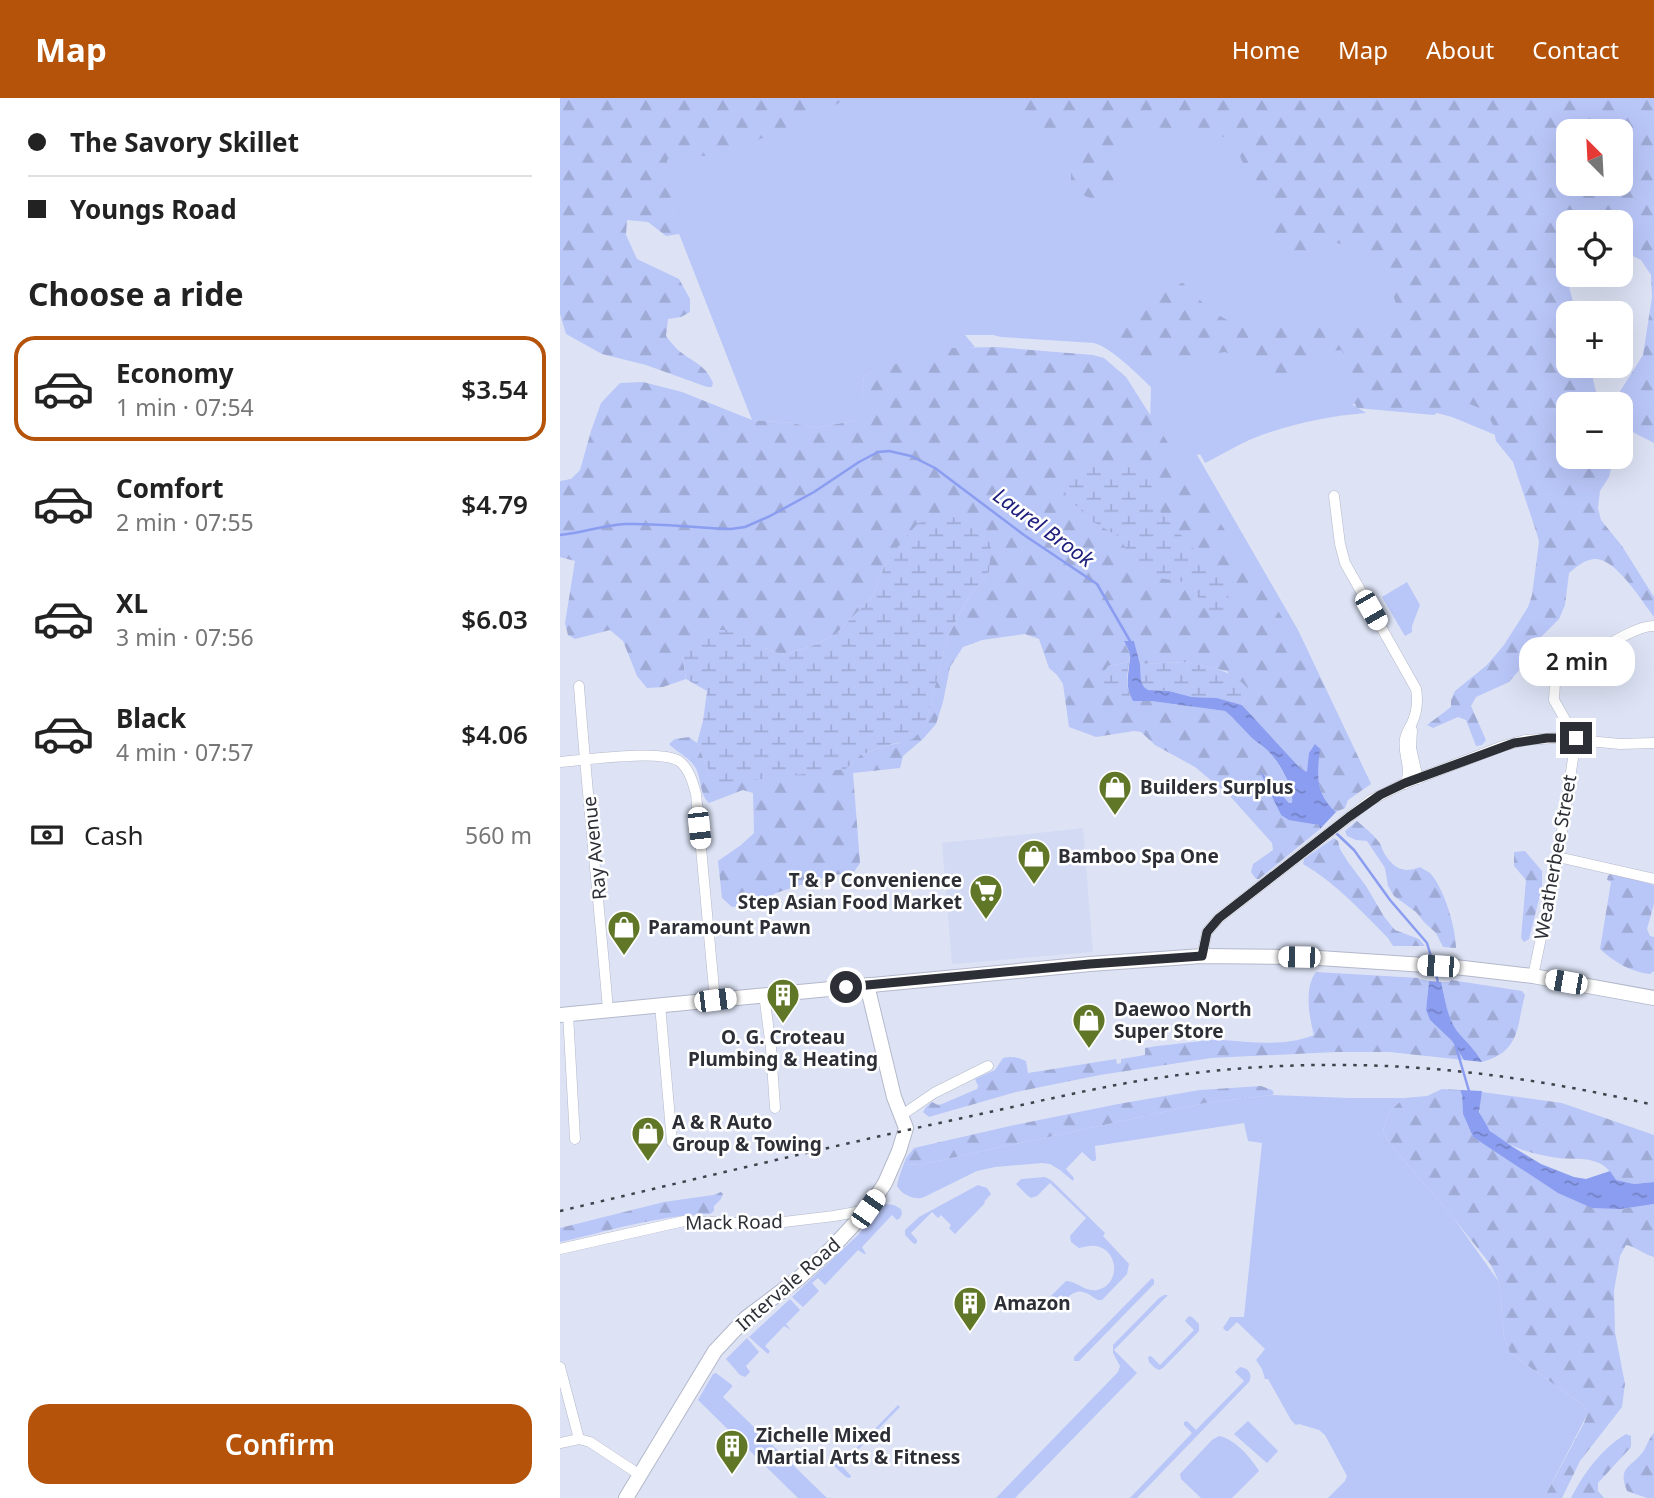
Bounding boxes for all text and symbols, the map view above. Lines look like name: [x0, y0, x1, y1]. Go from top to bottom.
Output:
text: Map: [35, 27, 107, 72]
text: Home: [1232, 33, 1300, 66]
text: Map: [1338, 33, 1388, 66]
text: About: [1426, 33, 1494, 66]
text: Contact: [1532, 33, 1619, 66]
north arrow: [1556, 119, 1633, 196]
map controls: [1556, 119, 1633, 469]
text: The Savory Skillet: [70, 124, 299, 160]
text: Youngs Road: [70, 191, 237, 227]
button: locate: [1556, 210, 1633, 287]
text: Choose a ride: [28, 272, 244, 315]
button: +: [1556, 301, 1633, 378]
text: Economy: [116, 355, 234, 391]
icon: car: [32, 357, 95, 420]
text: $3.54: [461, 371, 528, 407]
text: 1 min · 07:54: [116, 391, 254, 423]
button: −: [1556, 392, 1633, 469]
text: Comfort: [116, 470, 224, 506]
icon: car: [32, 472, 95, 535]
water label: Laurel Brook: [988, 481, 1101, 574]
text: $4.79: [461, 486, 528, 522]
text: 2 min · 07:55: [116, 506, 254, 538]
text: XL: [116, 585, 148, 621]
icon: car: [32, 587, 95, 650]
car: [1352, 587, 1391, 633]
text: $6.03: [461, 601, 528, 637]
text: 3 min · 07:56: [116, 621, 254, 653]
callout: 2 min: [1518, 636, 1634, 686]
text: 2 min: [1546, 645, 1608, 677]
text: Black: [116, 700, 186, 736]
icon: car: [32, 702, 95, 765]
text: $4.06: [461, 716, 528, 752]
route end: [1560, 722, 1592, 754]
text: 4 min · 07:57: [116, 736, 254, 768]
shop icon: Builders Surplus: [1096, 768, 1134, 817]
street label: Weatherbee Street: [1528, 772, 1582, 941]
place label: Builders Surplus: [1140, 774, 1294, 800]
street label: Ray Avenue: [576, 795, 612, 901]
car: [687, 806, 712, 850]
icon: cash: [28, 816, 66, 854]
text: Cash: [84, 817, 144, 853]
text: 560 m: [465, 819, 532, 851]
shop icon: Bamboo Spa One: [1015, 837, 1053, 886]
place label: Bamboo Spa One: [1058, 843, 1219, 869]
place label: T & P Convenience Step Asian Food Market: [738, 867, 962, 915]
supermarket icon: T & P Convenience Step Asian Food Market: [967, 872, 1005, 921]
shop icon: Paramount Pawn: [605, 908, 643, 957]
place label: Paramount Pawn: [648, 914, 811, 940]
car: [1278, 946, 1321, 968]
car: [1417, 954, 1460, 978]
car: [1544, 968, 1589, 996]
route start: [830, 971, 862, 1003]
building icon: O. G. Croteau Plumbing & Heating: [764, 976, 802, 1025]
car: [693, 987, 738, 1013]
place label: Daewoo North Super Store: [1114, 996, 1252, 1044]
shop icon: Daewoo North Super Store: [1070, 1001, 1108, 1050]
place label: O. G. Croteau Plumbing & Heating: [688, 1024, 878, 1072]
place label: A & R Auto Group & Towing: [672, 1109, 822, 1157]
shop icon: A & R Auto Group & Towing: [629, 1114, 667, 1163]
car: [848, 1186, 889, 1232]
street label: Mack Road: [685, 1208, 783, 1236]
street label: Intervale Road: [730, 1231, 846, 1337]
building icon: Amazon: [951, 1284, 989, 1333]
place label: Amazon: [994, 1290, 1071, 1316]
button: Confirm: [28, 1404, 532, 1484]
place label: Zichelle Mixed Martial Arts & Fitness: [756, 1422, 960, 1470]
building icon: Zichelle Mixed Martial Arts & Fitness: [713, 1427, 751, 1476]

